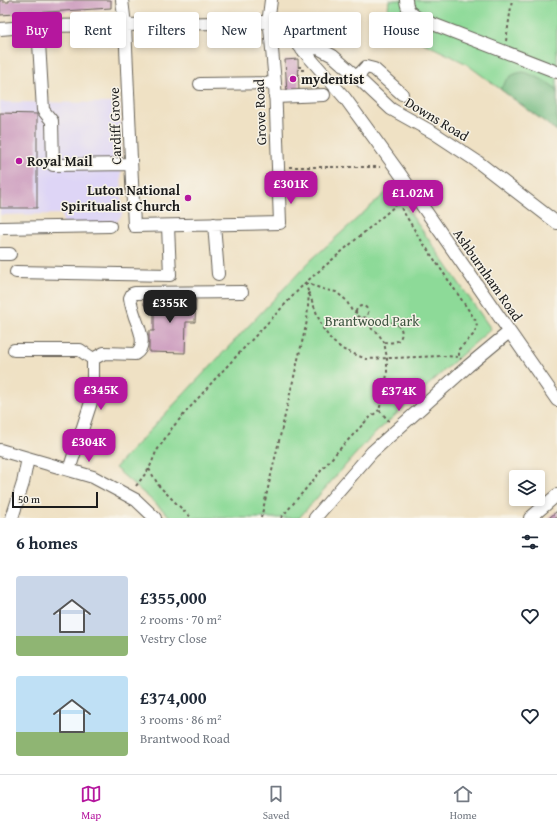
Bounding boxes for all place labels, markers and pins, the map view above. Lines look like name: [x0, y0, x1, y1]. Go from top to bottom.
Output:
place label: mydentist: [301, 69, 365, 89]
marker: mydentist: [288, 74, 298, 84]
place label: Royal Mail: [27, 151, 93, 171]
marker: Royal Mail: [14, 156, 24, 166]
pin: £301K: [263, 171, 319, 205]
place label: Luton National Spiritualist Church: [61, 180, 181, 216]
pin: £1.02M: [380, 180, 446, 214]
marker: Luton National Spiritualist Church: [183, 193, 193, 203]
pin: £355K: [142, 290, 198, 324]
pin: £345K: [73, 377, 129, 411]
pin: £374K: [371, 378, 427, 412]
pin: £304K: [61, 429, 117, 463]

